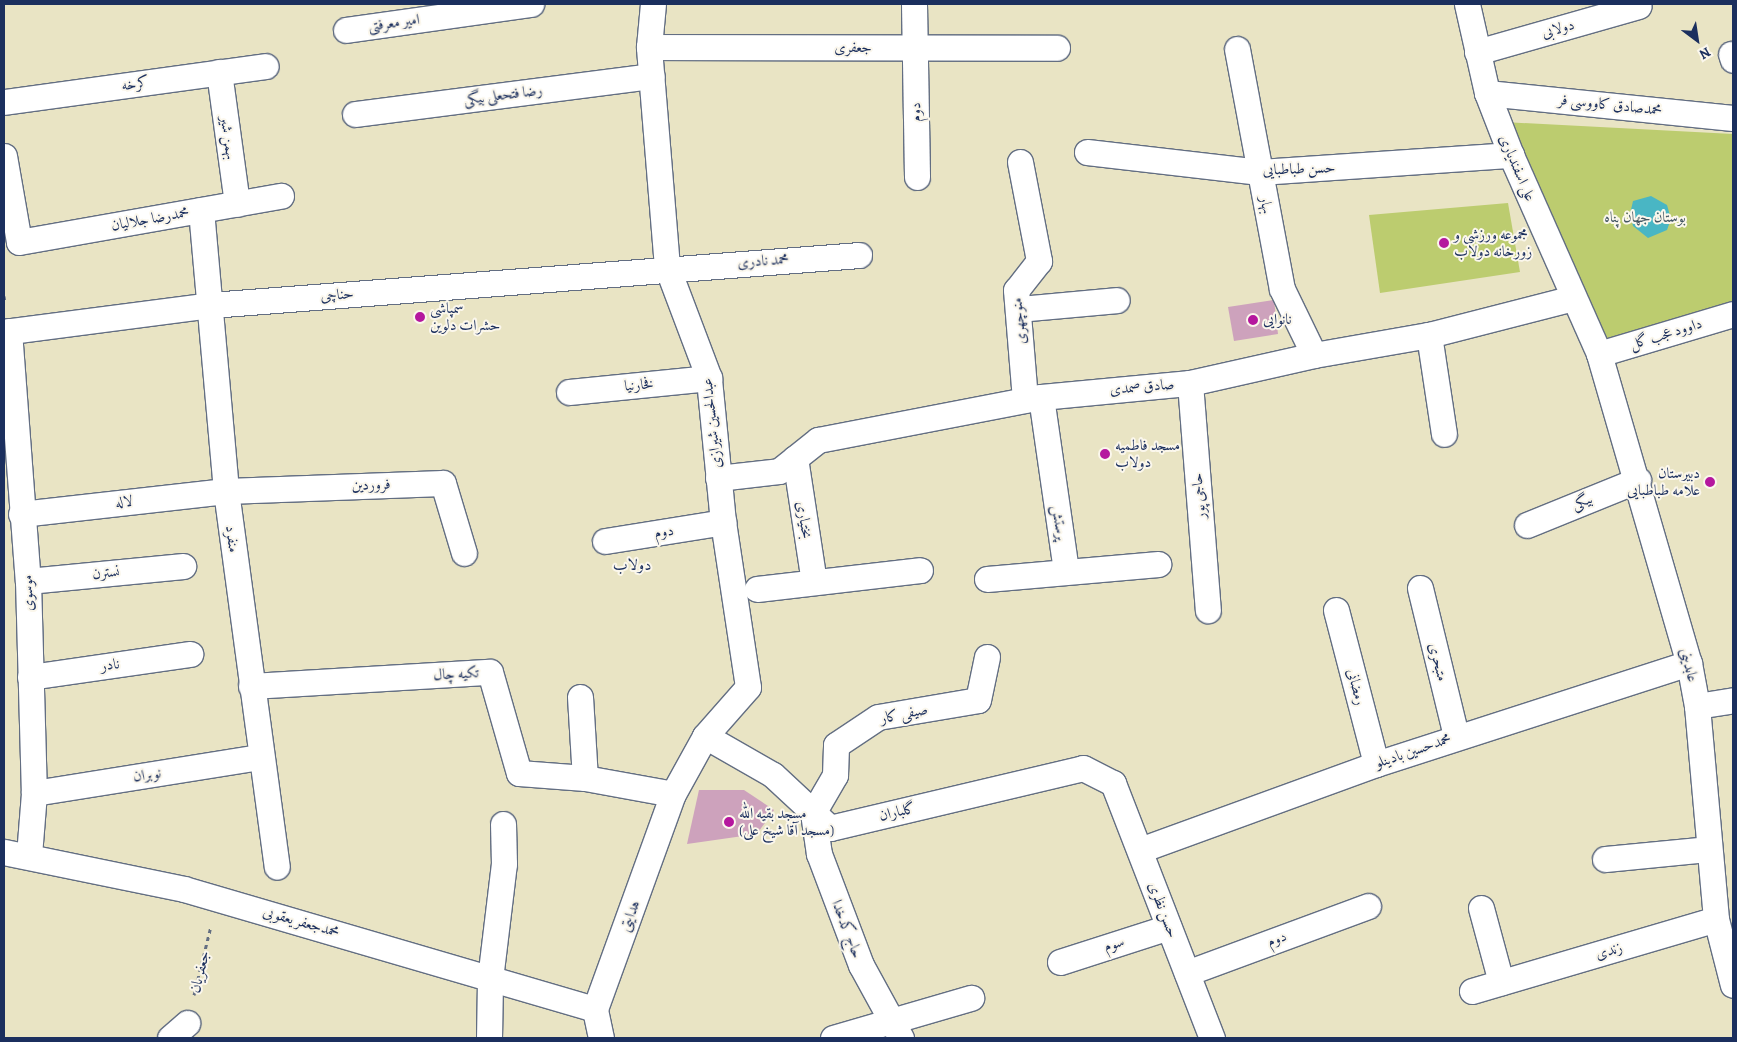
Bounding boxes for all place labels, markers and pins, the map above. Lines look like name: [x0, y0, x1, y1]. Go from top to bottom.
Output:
place label: مجموعه ورزشی و زورخانه دولاب: [1454, 225, 1532, 260]
marker: مجموعه ورزشی و زورخانه دولاب: [1438, 237, 1450, 249]
place label: سمپاشی حشرات دلوین: [430, 299, 500, 334]
marker: سمپاشی حشرات دلوین: [414, 311, 426, 323]
place label: نانوایی: [1263, 311, 1292, 329]
marker: نانوایی: [1247, 314, 1259, 326]
place label: مسجد فاطمیه دولاب: [1115, 436, 1180, 471]
marker: مسجد فاطمیه دولاب: [1099, 448, 1111, 460]
place label: دبیرستان علامه طباطبایی: [1627, 464, 1700, 499]
marker: دبیرستان علامه طباطبایی: [1704, 476, 1716, 488]
place label: مسجد بقیه الله (مسجد آقا شیخ علی): [739, 804, 834, 839]
marker: مسجد بقیه الله (مسجد آقا شیخ علی): [723, 816, 735, 828]

